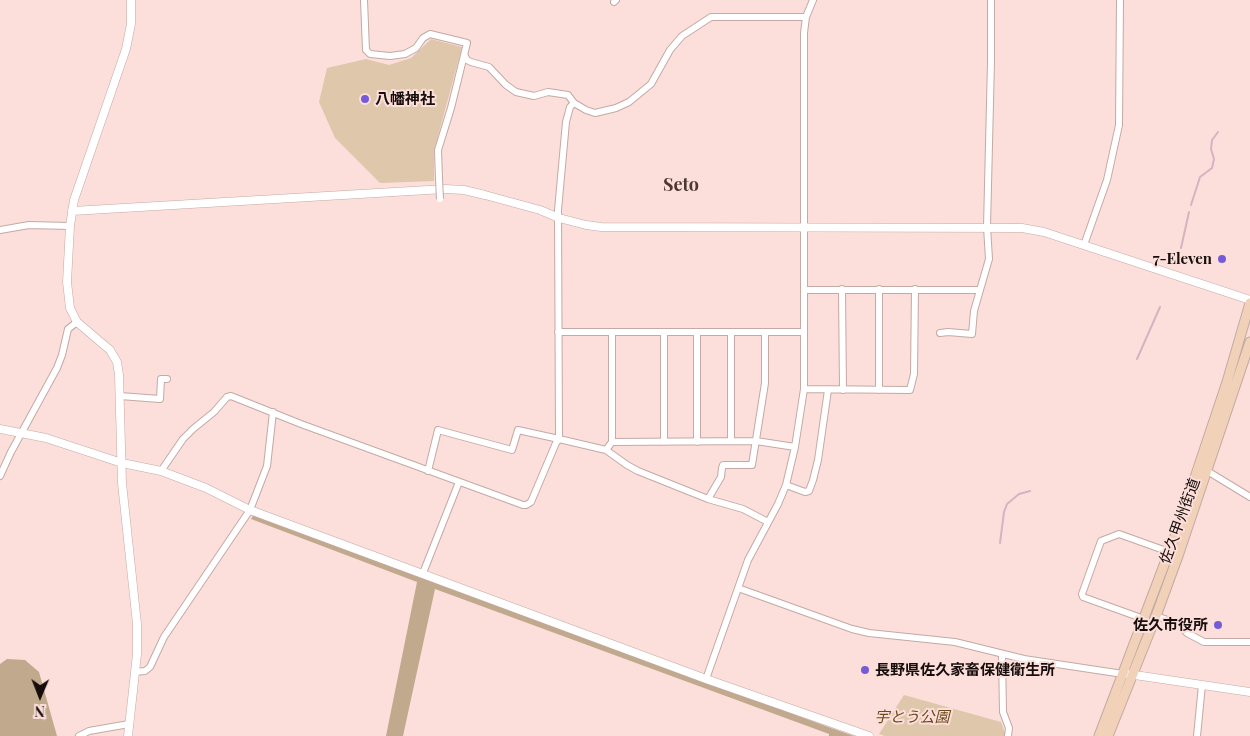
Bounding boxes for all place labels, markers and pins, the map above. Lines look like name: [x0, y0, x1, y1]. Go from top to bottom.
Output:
place label: 八幡神社: [375, 90, 435, 108]
marker: 八幡神社: [359, 93, 371, 105]
place label: 7-Eleven: [1153, 250, 1212, 268]
marker: 7-Eleven: [1216, 253, 1228, 265]
place label: 佐久市役所: [1133, 616, 1208, 634]
marker: 佐久市役所: [1212, 619, 1224, 631]
place label: 長野県佐久家畜保健衛生所: [875, 661, 1055, 679]
marker: 長野県佐久家畜保健衛生所: [859, 664, 871, 676]

